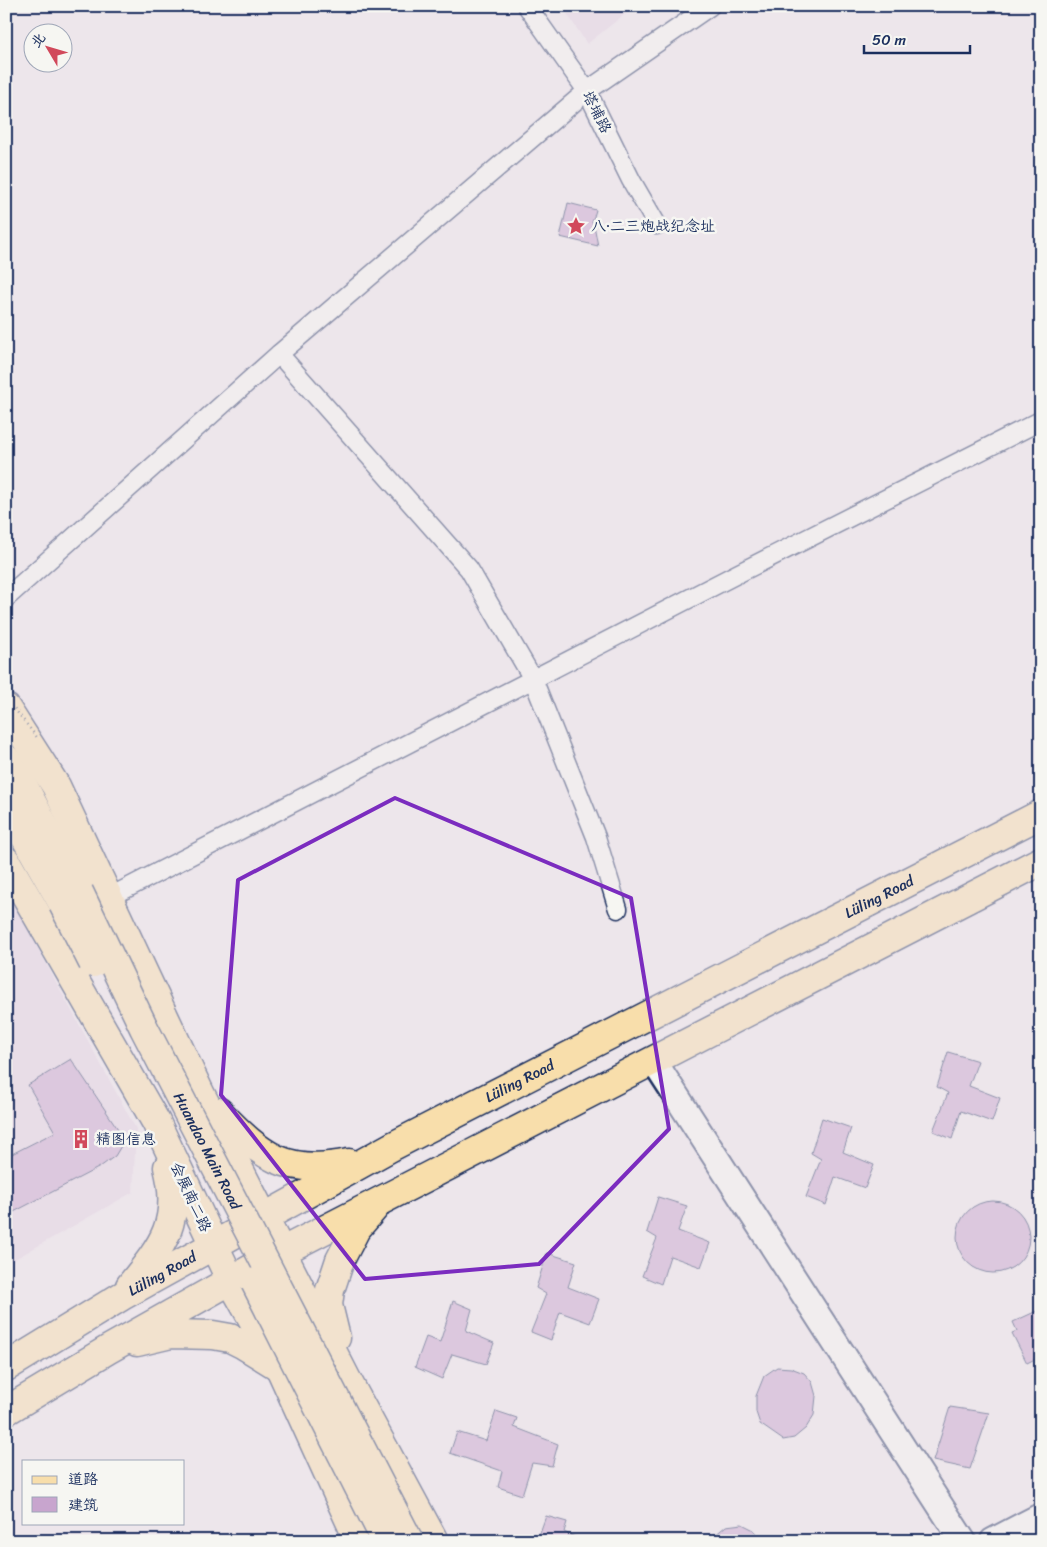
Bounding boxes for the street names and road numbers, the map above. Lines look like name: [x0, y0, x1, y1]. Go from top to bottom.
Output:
street label: 塔埔路: [575, 86, 619, 138]
street label: Lüling Road: [840, 868, 920, 926]
street label: Lüling Road: [480, 1052, 560, 1110]
street label: Huandao Main Road: [166, 1087, 249, 1215]
street label: 会展南二路: [163, 1158, 219, 1236]
street label: Lüling Road: [123, 1244, 202, 1303]

